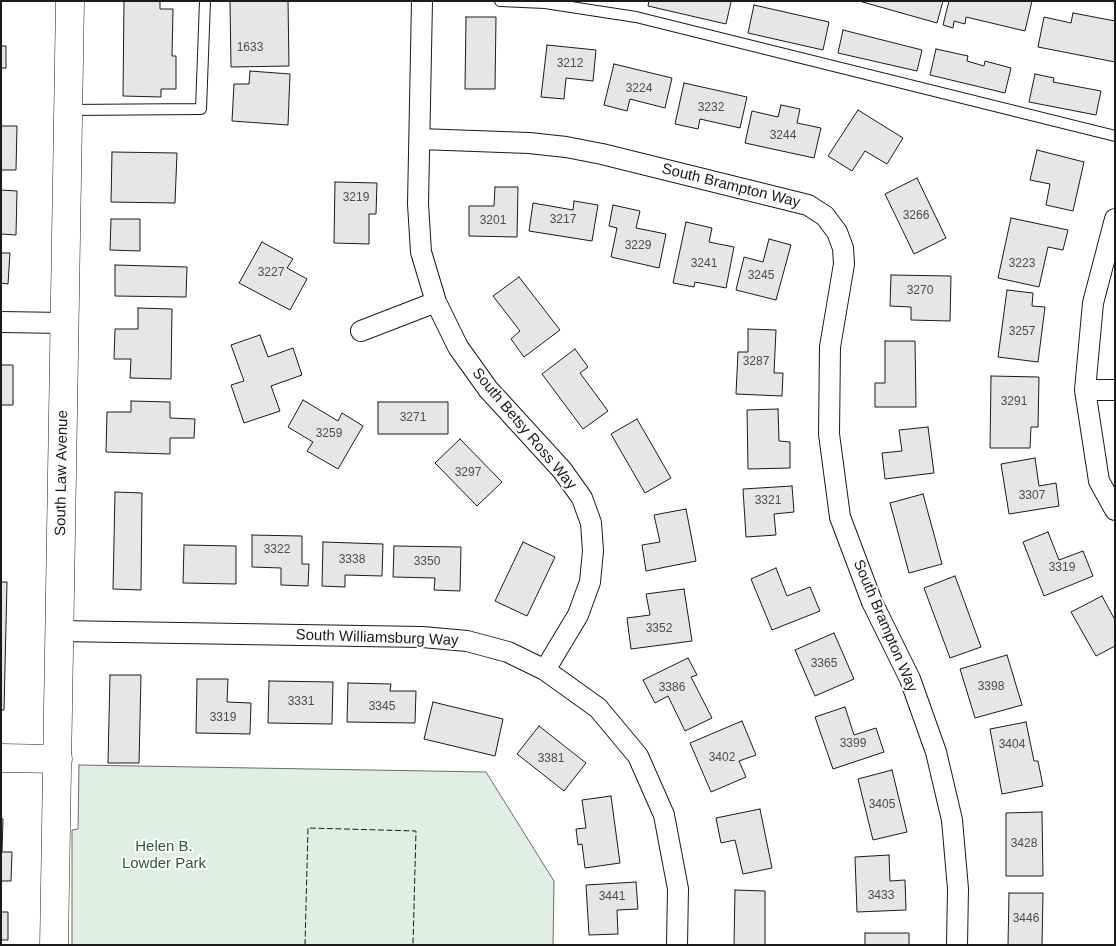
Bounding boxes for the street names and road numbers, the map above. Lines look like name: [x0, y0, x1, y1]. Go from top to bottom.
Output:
street label: South Brampton Way: [660, 160, 802, 212]
street label: South Betsy Ross Way: [468, 365, 580, 493]
street label: South Law Avenue: [52, 410, 72, 536]
street label: South Brampton Way: [849, 557, 921, 695]
street label: South Williamsburg Way: [295, 626, 459, 650]

